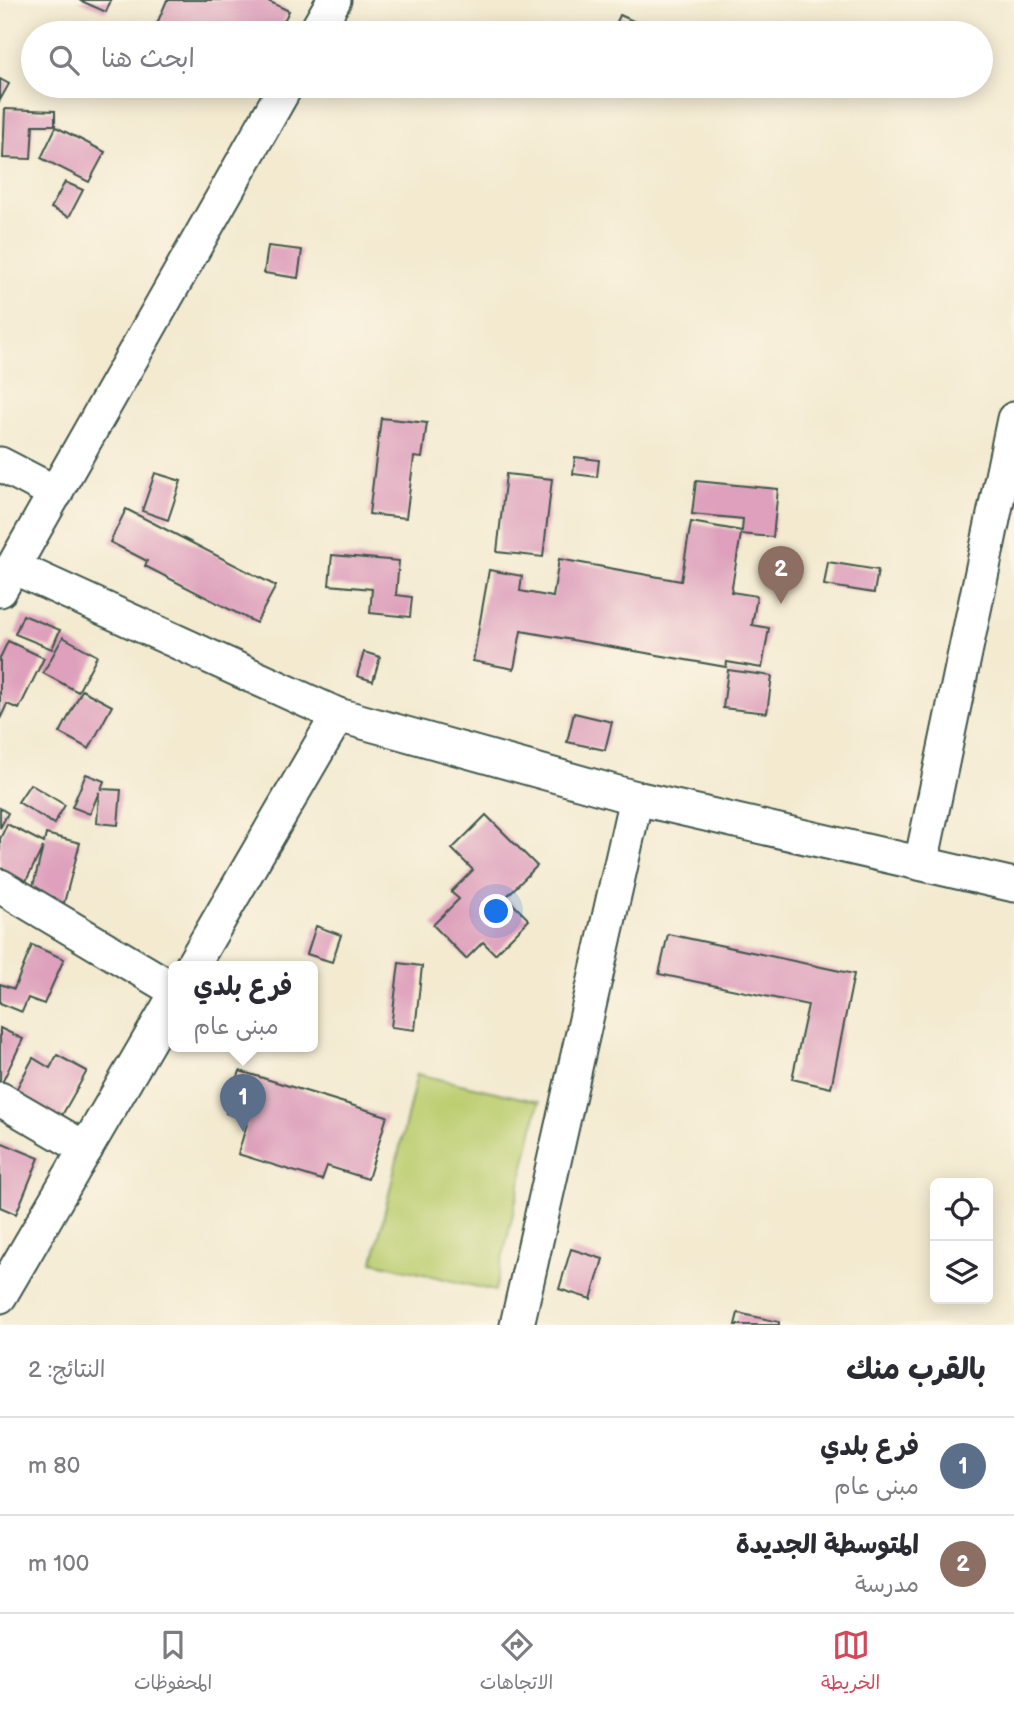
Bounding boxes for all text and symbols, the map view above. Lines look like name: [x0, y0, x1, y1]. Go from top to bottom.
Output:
search box: [21, 21, 993, 98]
icon: search: [45, 41, 83, 79]
text: ابحث هنا: [101, 44, 195, 75]
pin: 2: [758, 546, 804, 604]
your location: [479, 894, 513, 928]
popup: [168, 961, 318, 1052]
text: فرع بلدي: [194, 972, 292, 1003]
text: مبنى عام: [194, 1013, 279, 1041]
pin: 1: [220, 1074, 266, 1132]
map controls: [930, 1178, 993, 1304]
button: locate: [930, 1178, 993, 1241]
button: layers: [930, 1241, 993, 1304]
text: بالقرب منك: [846, 1352, 986, 1388]
text: النتائج: 2: [28, 1356, 106, 1384]
text: فرع بلدي: [820, 1432, 919, 1463]
text: 80 m: [28, 1452, 80, 1480]
text: 1: [958, 1452, 968, 1480]
text: مبنى عام: [834, 1473, 919, 1501]
text: المتوسطة الجديدة: [736, 1530, 919, 1561]
text: 100 m: [28, 1550, 89, 1578]
text: 2: [956, 1550, 970, 1578]
text: مدرسة: [855, 1571, 919, 1599]
tab: المحفوظات: [134, 1626, 212, 1699]
tab: الاتجاهات: [480, 1626, 553, 1699]
tab: الخريطة: [821, 1626, 880, 1699]

